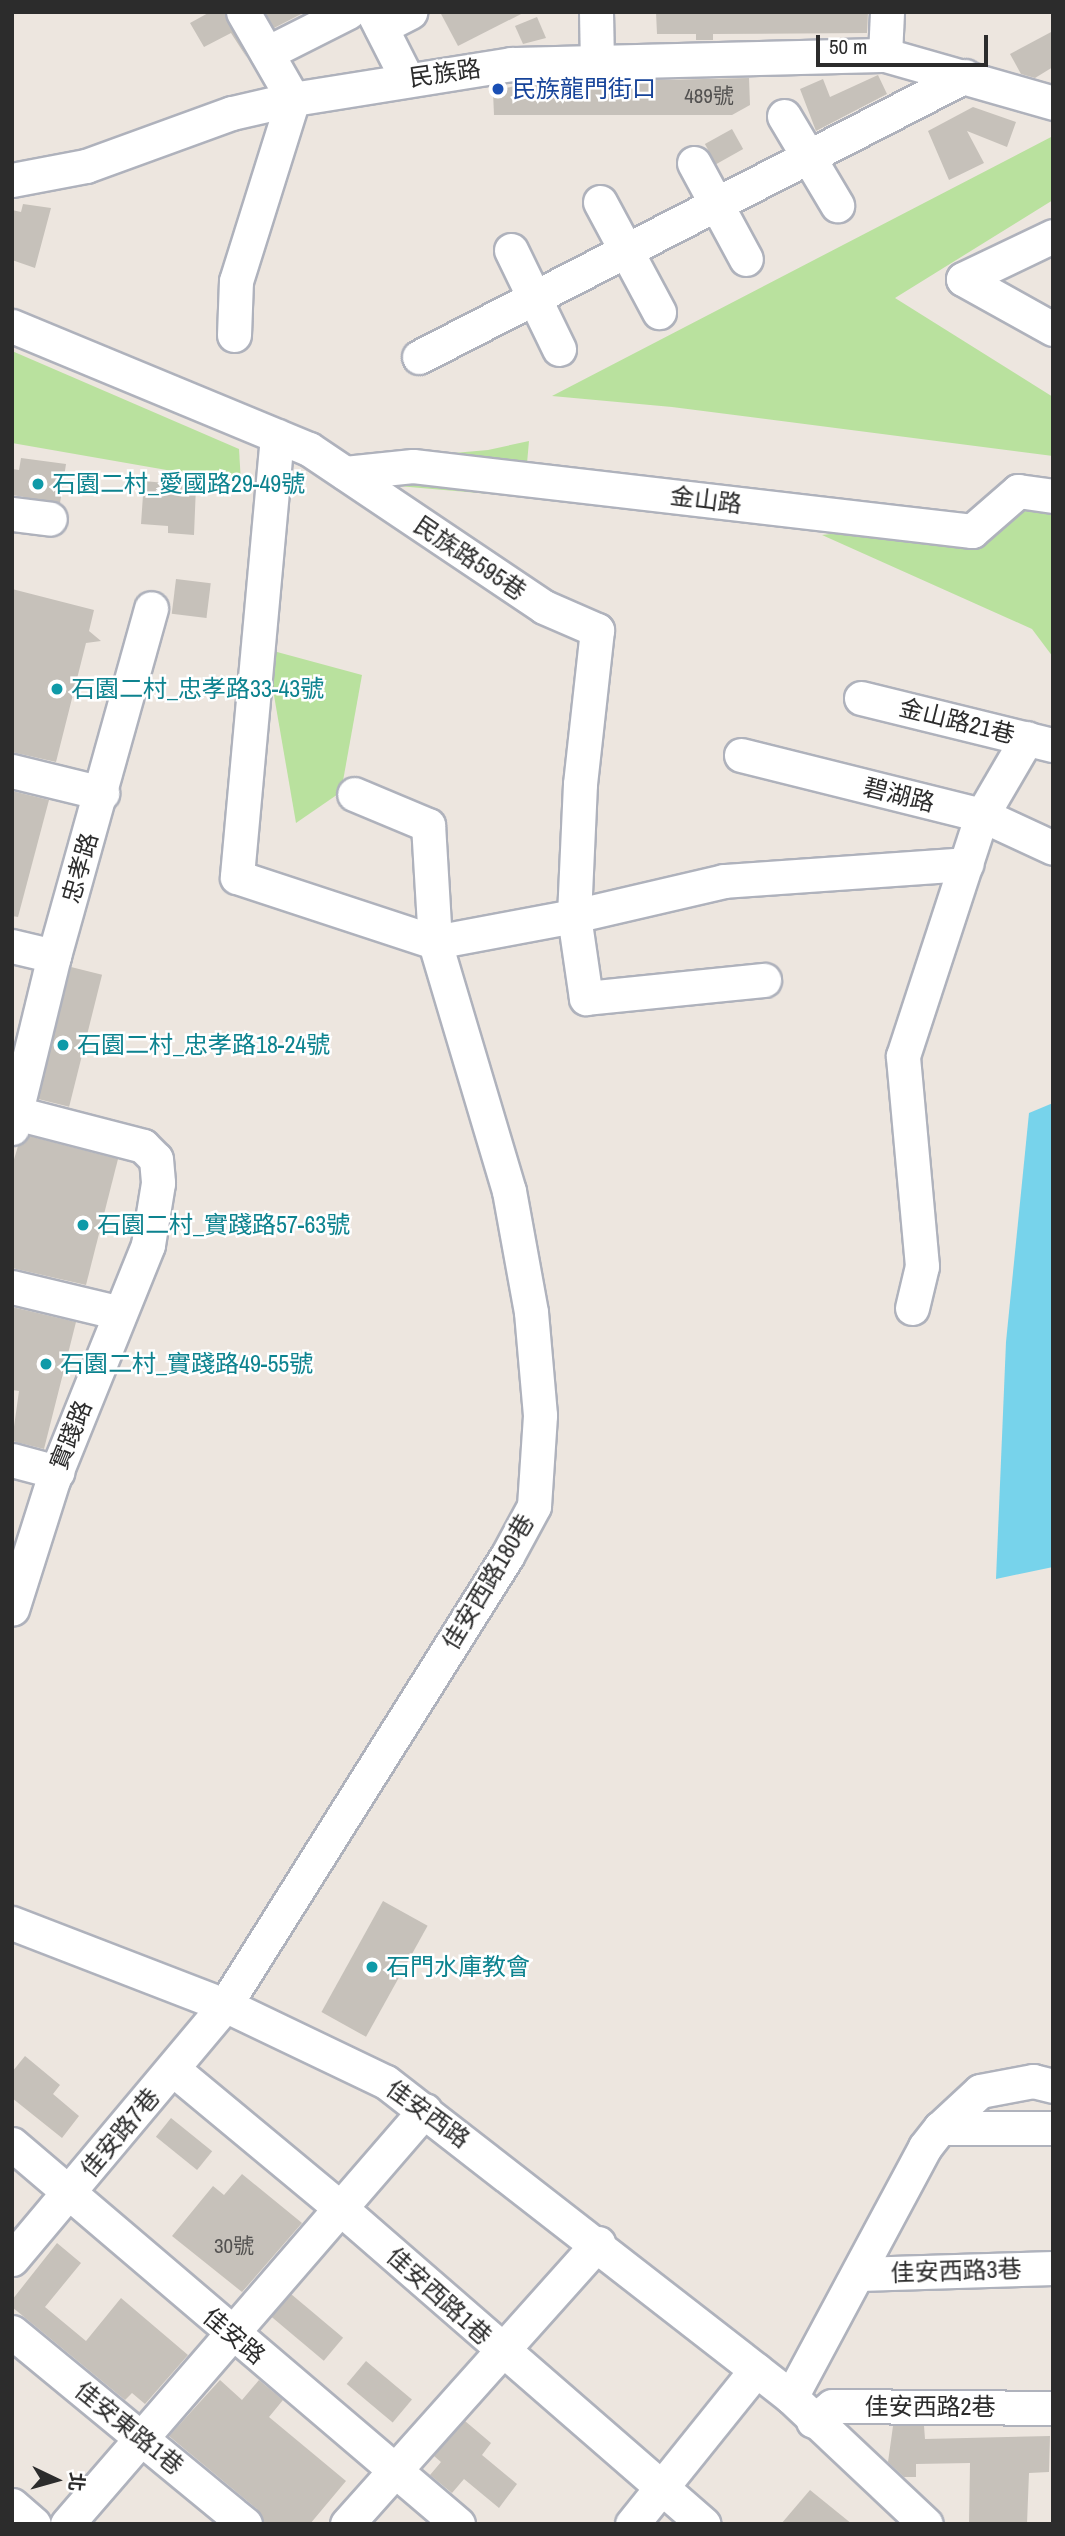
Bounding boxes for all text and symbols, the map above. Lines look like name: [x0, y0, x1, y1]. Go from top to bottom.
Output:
scale bar: [820, 21, 992, 65]
text: 50 m: [829, 32, 867, 61]
street label: 民族路: [407, 54, 483, 92]
place label: 民族龍門街口: [512, 75, 656, 103]
marker: 民族龍門街口: [490, 81, 506, 97]
house number: 489號: [684, 83, 734, 109]
place label: 石園二村_愛國路29-49號: [52, 470, 305, 498]
marker: 石園二村_愛國路29-49號: [30, 476, 46, 492]
street label: 金山路: [669, 481, 743, 519]
street label: 民族路595巷: [409, 510, 531, 606]
place label: 石園二村_忠孝路33-43號: [71, 675, 324, 703]
marker: 石園二村_忠孝路33-43號: [49, 681, 65, 697]
street label: 金山路21巷: [896, 693, 1018, 749]
street label: 碧湖路: [861, 772, 937, 818]
street label: 忠孝路: [56, 829, 104, 907]
place label: 石園二村_忠孝路18-24號: [77, 1031, 330, 1059]
marker: 石園二村_忠孝路18-24號: [55, 1037, 71, 1053]
place label: 石園二村_實踐路57-63號: [97, 1211, 350, 1239]
marker: 石園二村_實踐路57-63號: [75, 1217, 91, 1233]
place label: 石園二村_實踐路49-55號: [60, 1350, 313, 1378]
marker: 石園二村_實踐路49-55號: [38, 1356, 54, 1372]
street label: 實踐路: [44, 1396, 98, 1474]
street label: 佳安西路180巷: [436, 1509, 540, 1655]
place label: 石門水庫教會: [386, 1953, 530, 1981]
marker: 石門水庫教會: [364, 1959, 380, 1975]
street label: 佳安西路: [381, 2074, 475, 2154]
street label: 佳安路7巷: [75, 2083, 165, 2183]
house number: 30號: [214, 2233, 254, 2259]
street label: 佳安西路1巷: [381, 2241, 497, 2351]
street label: 佳安西路3巷: [890, 2254, 1022, 2288]
street label: 佳安路: [197, 2302, 271, 2370]
street label: 佳安東路1巷: [69, 2376, 189, 2480]
street label: 佳安西路2巷: [865, 2393, 995, 2421]
north arrow: [21, 2445, 91, 2515]
text: 北: [63, 2471, 91, 2492]

